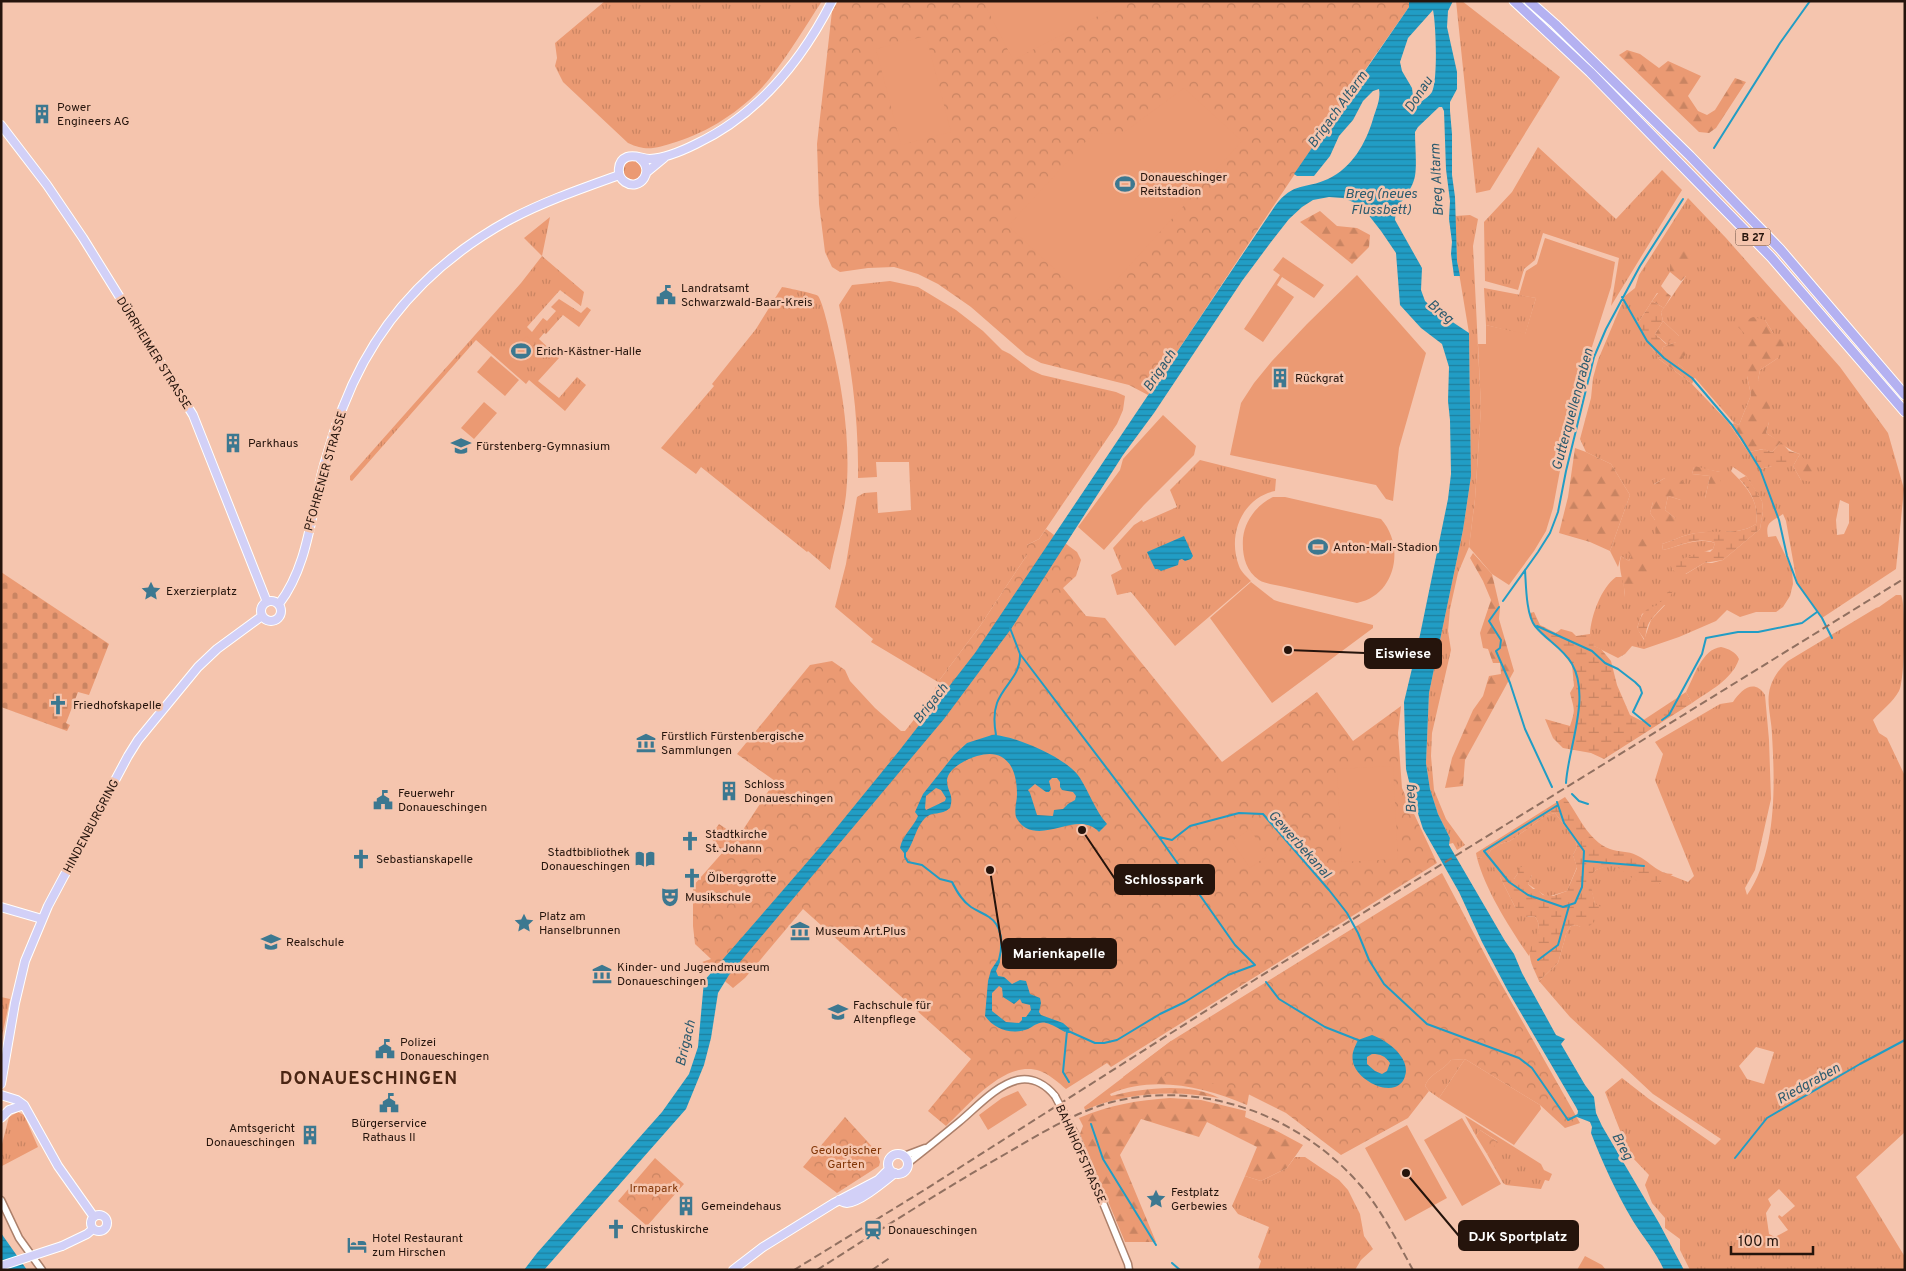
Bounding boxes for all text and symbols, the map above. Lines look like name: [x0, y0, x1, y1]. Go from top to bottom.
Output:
water label: Brigach Altarm: [1305, 68, 1372, 152]
water label: Donau: [1402, 74, 1437, 116]
place label: Power Engineers AG: [57, 100, 129, 130]
building icon: Power Engineers AG: [31, 103, 53, 125]
water label: Breg Altarm: [1427, 143, 1448, 217]
place label: Donaueschinger Reitstadion: [1140, 170, 1227, 200]
sports icon: Donaueschinger Reitstadion: [1114, 173, 1136, 195]
water label: Breg (neues Flussbett): [1345, 186, 1418, 219]
road number: B 27: [1736, 228, 1770, 246]
place label: Landratsamt Schwarzwald-Baar-Kreis: [681, 281, 813, 311]
public building icon: Landratsamt Schwarzwald-Baar-Kreis: [655, 284, 677, 306]
street label: DÜRRHEIMER STRASSE: [112, 294, 194, 413]
water label: Breg: [1424, 297, 1457, 328]
sports icon: Erich-Kästner-Halle: [510, 340, 532, 362]
place label: Erich-Kästner-Halle: [536, 344, 642, 360]
water label: Brigach: [1140, 346, 1181, 395]
water label: Gutterquellengraben: [1549, 346, 1598, 472]
building icon: Rückgrat: [1269, 367, 1291, 389]
place label: Rückgrat: [1295, 371, 1344, 387]
street label: PFOHRENER STRASSE: [301, 410, 351, 533]
building icon: Parkhaus: [222, 432, 244, 454]
school or university icon: Fürstenberg-Gymnasium: [450, 435, 472, 457]
place label: Parkhaus: [248, 436, 298, 452]
place label: Fürstenberg-Gymnasium: [476, 439, 610, 455]
sports icon: Anton-Mall-Stadion: [1307, 536, 1329, 558]
place label: Anton-Mall-Stadion: [1333, 540, 1438, 556]
place icon: Exerzierplatz: [140, 580, 162, 602]
place label: Exerzierplatz: [166, 584, 237, 600]
callout: Eiswiese: [1365, 639, 1441, 668]
text: Eiswiese: [1375, 646, 1431, 663]
water label: Brigach: [910, 680, 952, 728]
church icon: Friedhofskapelle: [47, 694, 69, 716]
place label: Friedhofskapelle: [73, 698, 161, 714]
place label: Fürstlich Fürstenbergische Sammlungen: [661, 729, 804, 759]
museum icon: Fürstlich Fürstenbergische Sammlungen: [635, 732, 657, 754]
street label: HINDENBURGRING: [60, 777, 123, 876]
place label: Schloss Donaueschingen: [744, 777, 833, 807]
building icon: Schloss Donaueschingen: [718, 780, 740, 802]
water label: Breg: [1402, 784, 1421, 814]
place label: Feuerwehr Donaueschingen: [398, 786, 487, 816]
public building icon: Feuerwehr Donaueschingen: [372, 789, 394, 811]
water label: Gewerbekanal: [1264, 808, 1335, 884]
place label: Stadtkirche St. Johann: [705, 827, 767, 857]
church icon: Stadtkirche St. Johann: [679, 830, 701, 852]
place label: Stadtbibliothek Donaueschingen: [541, 845, 630, 875]
church icon: Sebastianskapelle: [350, 848, 372, 870]
library icon: Stadtbibliothek Donaueschingen: [634, 848, 656, 870]
place label: Sebastianskapelle: [376, 852, 473, 868]
callout: Schlosspark: [1115, 865, 1214, 894]
church icon: Ölberggrotte: [681, 867, 703, 889]
place label: Ölberggrotte: [707, 871, 777, 887]
text: Schlosspark: [1124, 872, 1204, 889]
theatre icon: Musikschule: [659, 886, 681, 908]
place label: Musikschule: [685, 890, 751, 906]
place label: Platz am Hanselbrunnen: [539, 909, 621, 939]
place icon: Platz am Hanselbrunnen: [513, 912, 535, 934]
museum icon: Museum Art.Plus: [789, 920, 811, 942]
place label: Museum Art.Plus: [815, 924, 906, 940]
school or university icon: Realschule: [260, 931, 282, 953]
place label: Realschule: [286, 935, 344, 951]
callout: Marienkapelle: [1003, 939, 1116, 968]
text: Marienkapelle: [1013, 946, 1105, 963]
place label: Kinder- und Jugendmuseum Donaueschingen: [617, 960, 770, 990]
museum icon: Kinder- und Jugendmuseum Donaueschingen: [591, 963, 613, 985]
place label: Fachschule für Altenpflege: [853, 998, 931, 1028]
school or university icon: Fachschule für Altenpflege: [827, 1001, 849, 1023]
water label: Brigach: [673, 1018, 700, 1068]
place label: Polizei Donaueschingen: [400, 1035, 489, 1065]
public building icon: Polizei Donaueschingen: [374, 1038, 396, 1060]
water label: Riedgraben: [1774, 1060, 1844, 1109]
district label: DONAUESCHINGEN: [280, 1068, 458, 1091]
public building icon: Bürgerservice Rathaus II: [378, 1092, 400, 1114]
street label: BAHNHOFSTRASSE: [1051, 1102, 1109, 1206]
place label: Bürgerservice Rathaus II: [351, 1116, 427, 1146]
place label: Amtsgericht Donaueschingen: [206, 1121, 295, 1151]
building icon: Amtsgericht Donaueschingen: [299, 1124, 321, 1146]
water label: Breg: [1607, 1130, 1636, 1164]
park label: Geologischer Garten: [810, 1143, 882, 1173]
park label: Irmapark: [629, 1181, 679, 1197]
place label: Festplatz Gerbewies: [1171, 1185, 1227, 1215]
place icon: Festplatz Gerbewies: [1145, 1188, 1167, 1210]
building icon: Gemeindehaus: [675, 1195, 697, 1217]
place label: Gemeindehaus: [701, 1199, 781, 1215]
church icon: Christuskirche: [605, 1218, 627, 1240]
station icon: Donaueschingen: [862, 1219, 884, 1241]
callout: DJK Sportplatz: [1459, 1221, 1578, 1250]
place label: Christuskirche: [631, 1222, 709, 1238]
place label: Donaueschingen: [888, 1223, 977, 1239]
scale bar: [1731, 1224, 1814, 1256]
text: DJK Sportplatz: [1469, 1229, 1567, 1246]
place label: Hotel Restaurant zum Hirschen: [372, 1231, 463, 1261]
text: 100 m: [1738, 1233, 1779, 1252]
hotel icon: Hotel Restaurant zum Hirschen: [346, 1234, 368, 1256]

